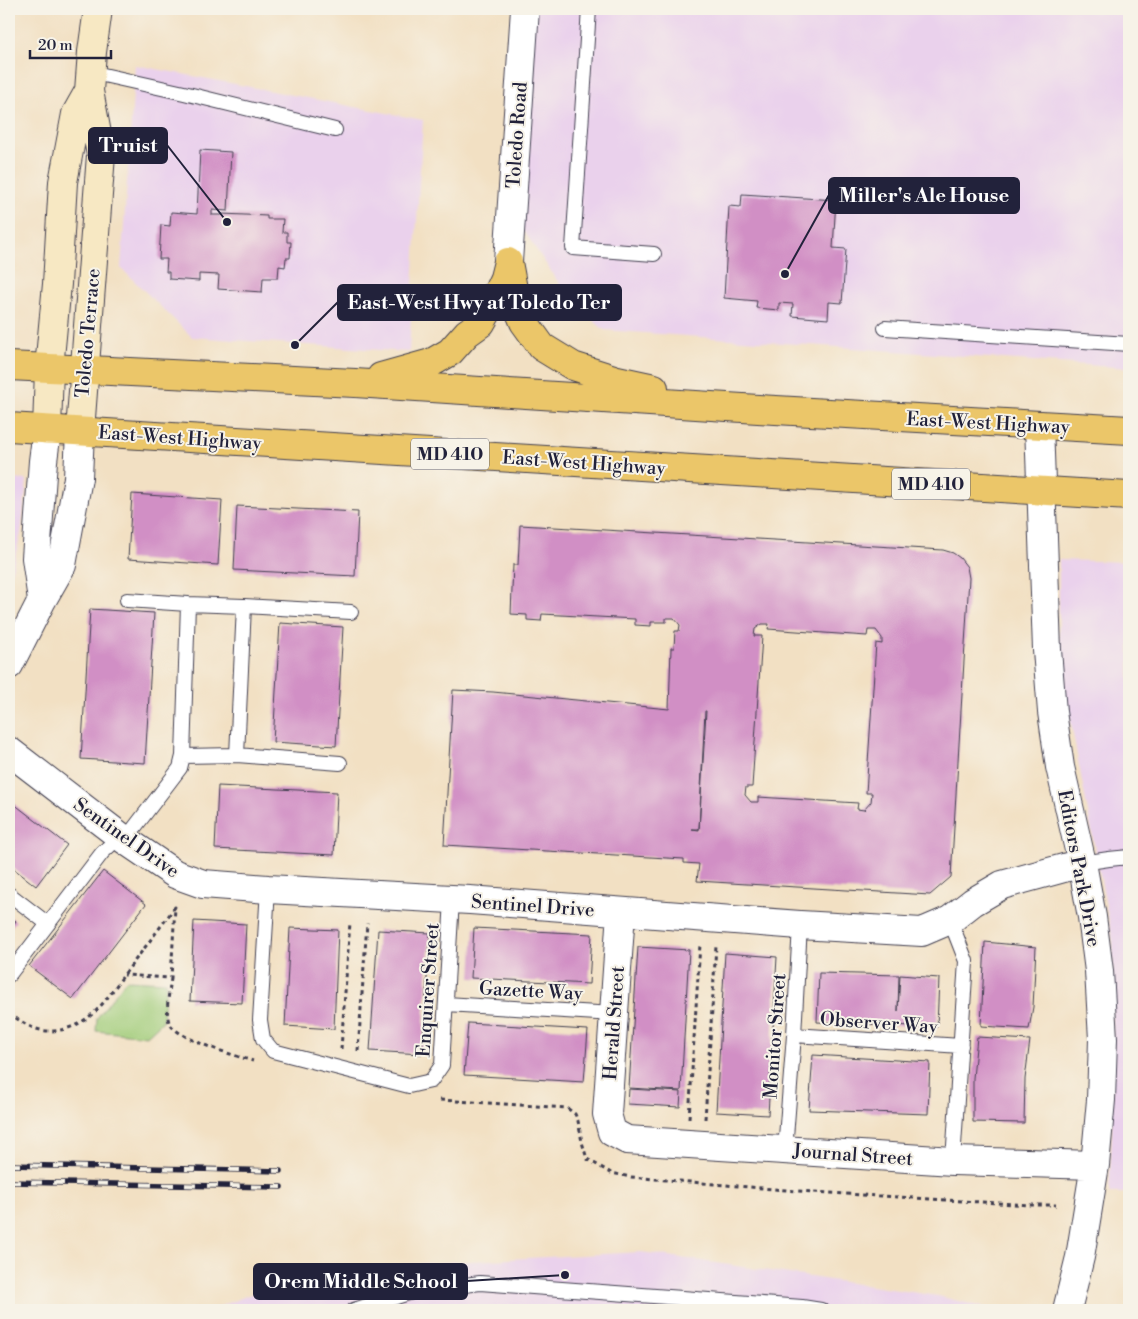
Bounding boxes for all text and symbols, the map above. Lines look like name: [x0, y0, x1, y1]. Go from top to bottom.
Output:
scale bar: [30, 28, 111, 60]
text: 20 m: [38, 36, 73, 55]
street label: Toledo Road: [501, 81, 533, 189]
callout: Truist: [89, 128, 167, 163]
text: Truist: [99, 134, 158, 159]
callout: Miller's Ale House: [829, 178, 1019, 213]
text: Miller's Ale House: [839, 184, 1009, 209]
street label: Toledo Terrace: [70, 267, 106, 399]
callout: East-West Hwy at Toledo Ter: [338, 285, 621, 320]
text: East-West Hwy at Toledo Ter: [347, 291, 611, 316]
street label: East-West Highway: [906, 407, 1071, 439]
street label: East-West Highway: [97, 420, 263, 456]
road number: MD 410: [411, 438, 489, 469]
street label: East-West Highway: [501, 445, 667, 481]
road number: MD 410: [892, 468, 970, 499]
street label: Editors Park Drive: [1052, 788, 1106, 949]
street label: Sentinel Drive: [69, 793, 184, 883]
street label: Sentinel Drive: [470, 890, 595, 922]
street label: Enquirer Street: [411, 922, 445, 1058]
street label: Herald Street: [598, 965, 630, 1081]
street label: Monitor Street: [759, 972, 791, 1100]
street label: Gazette Way: [478, 976, 584, 1006]
street label: Observer Way: [819, 1007, 939, 1039]
street label: Journal Street: [791, 1139, 914, 1171]
callout: Orem Middle School: [254, 1264, 467, 1299]
text: Orem Middle School: [264, 1270, 458, 1295]

